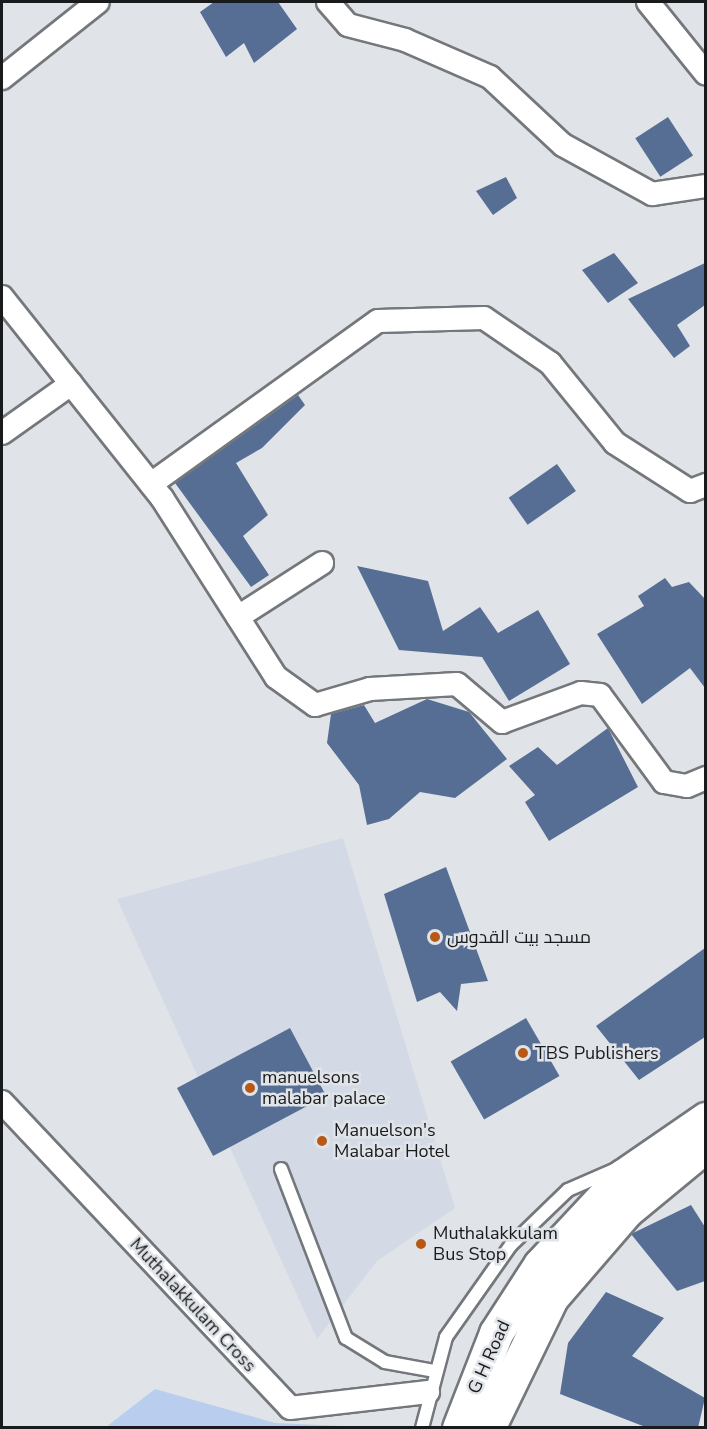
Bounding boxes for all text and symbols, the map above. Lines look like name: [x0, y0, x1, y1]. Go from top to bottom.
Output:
place label: مسجد بیت القدوس: [447, 926, 591, 948]
marker: مسجد بیت القدوس: [428, 930, 442, 944]
place label: TBS Publishers: [535, 1042, 659, 1064]
marker: TBS Publishers: [516, 1046, 530, 1060]
place label: manuelsons malabar palace: [262, 1067, 386, 1110]
marker: manuelsons malabar palace: [243, 1081, 257, 1095]
place label: Manuelson's Malabar Hotel: [334, 1120, 450, 1162]
marker: Manuelson's Malabar Hotel: [315, 1134, 329, 1148]
place label: Muthalakkulam Bus Stop: [433, 1223, 558, 1266]
street label: Muthalakkulam Cross: [125, 1234, 261, 1376]
marker: Muthalakkulam Bus Stop: [414, 1237, 428, 1251]
street label: G H Road: [463, 1317, 515, 1397]

